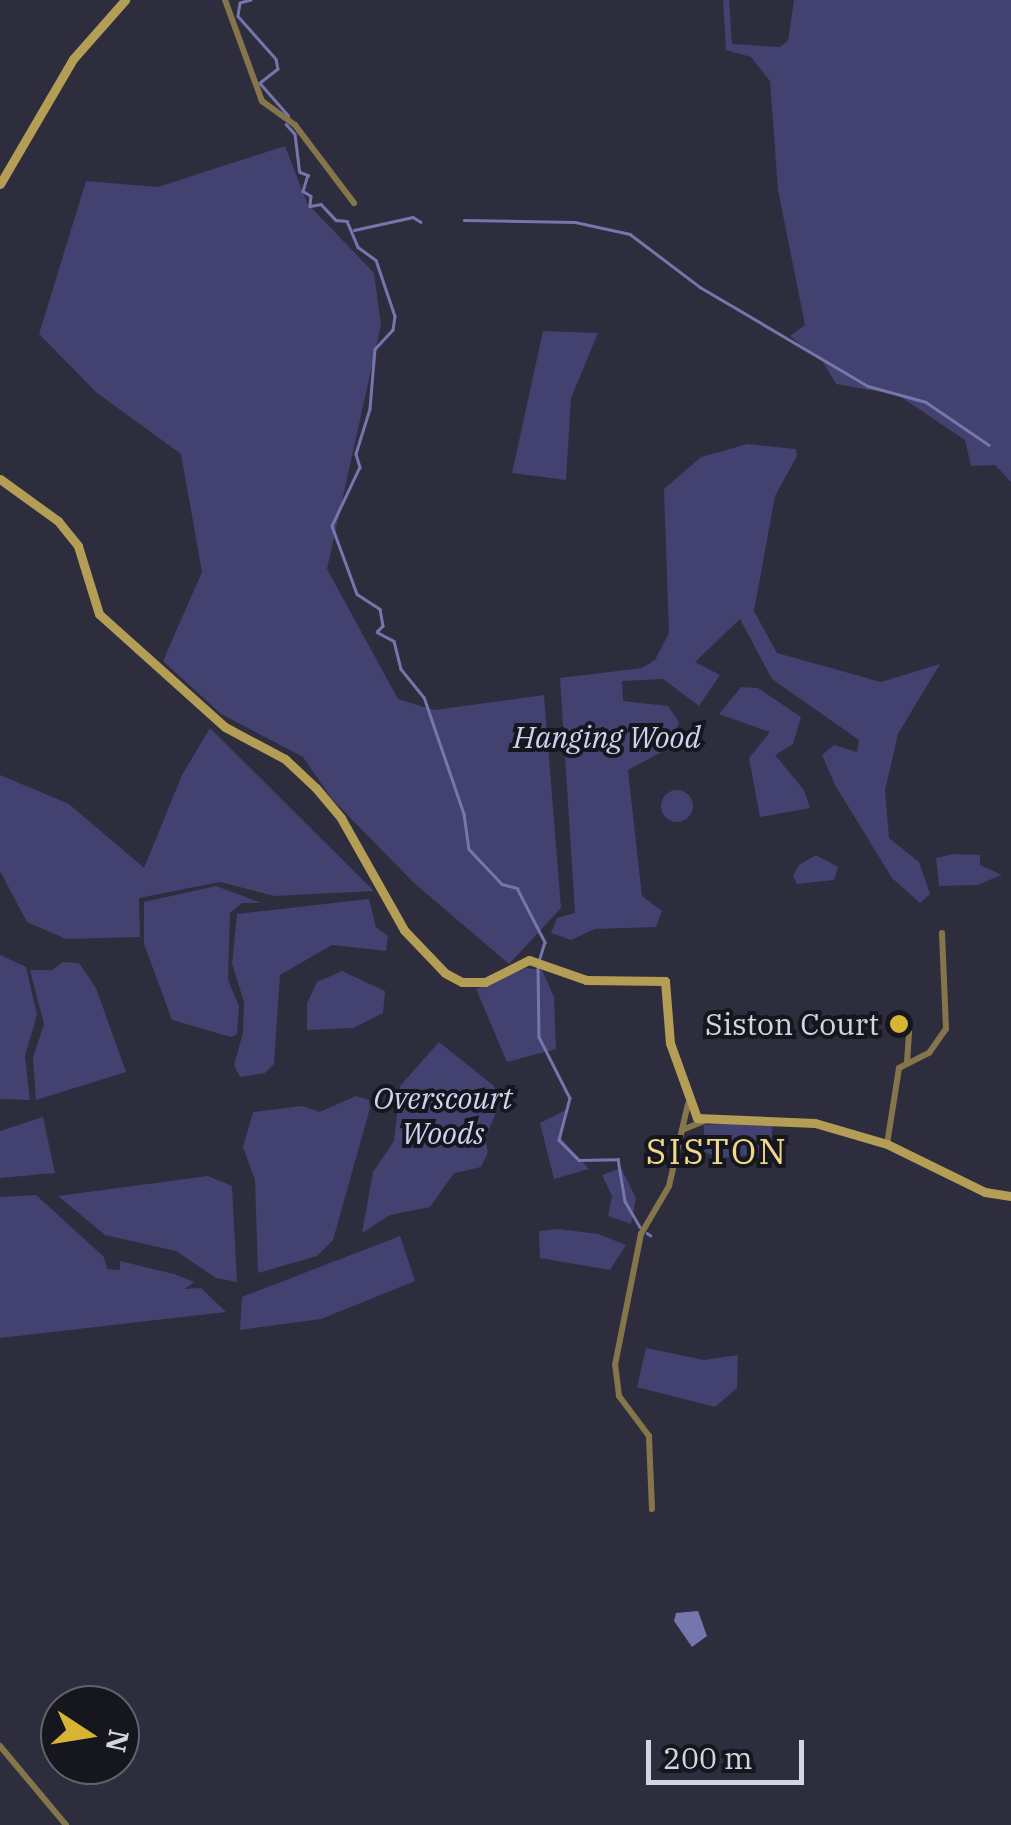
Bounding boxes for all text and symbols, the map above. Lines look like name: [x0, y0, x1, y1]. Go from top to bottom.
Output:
park label: Hanging Wood: [513, 719, 701, 755]
place label: Siston Court: [705, 1006, 879, 1042]
marker: Siston Court: [888, 1013, 910, 1035]
park label: Overscourt Woods: [373, 1080, 513, 1150]
district label: SISTON: [646, 1130, 788, 1172]
north arrow: [40, 1685, 140, 1785]
scale bar: [651, 1720, 808, 1782]
text: N: [97, 1726, 138, 1756]
text: 200 m: [663, 1738, 753, 1777]

